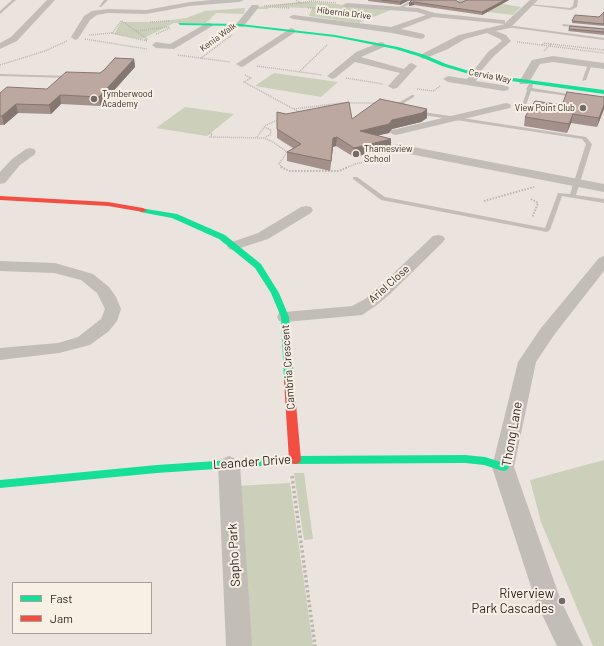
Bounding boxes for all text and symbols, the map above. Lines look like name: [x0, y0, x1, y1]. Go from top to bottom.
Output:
street label: Hibernia Drive: [316, 4, 372, 22]
street label: Kenia Walk: [198, 20, 238, 54]
street label: Cervia Way: [468, 67, 512, 85]
place label: Tymberwood Academy: [102, 89, 153, 110]
marker: Tymberwood Academy: [89, 94, 99, 104]
place label: View Point Club: [515, 103, 575, 113]
marker: View Point Club: [578, 103, 588, 113]
place label: Thamesview School: [364, 144, 412, 165]
marker: Thamesview School: [351, 149, 361, 159]
street label: Ariel Close: [366, 262, 412, 306]
street label: Cambria Crescent: [278, 324, 298, 410]
street label: Thong Lane: [499, 400, 525, 468]
street label: Leander Drive: [212, 451, 292, 473]
street label: Sapho Park: [225, 523, 243, 587]
legend: [12, 582, 152, 634]
place label: Riverview Park Cascades: [472, 586, 554, 617]
text: Fast: [50, 591, 73, 605]
marker: Riverview Park Cascades: [557, 596, 567, 606]
text: Jam: [50, 611, 73, 625]

